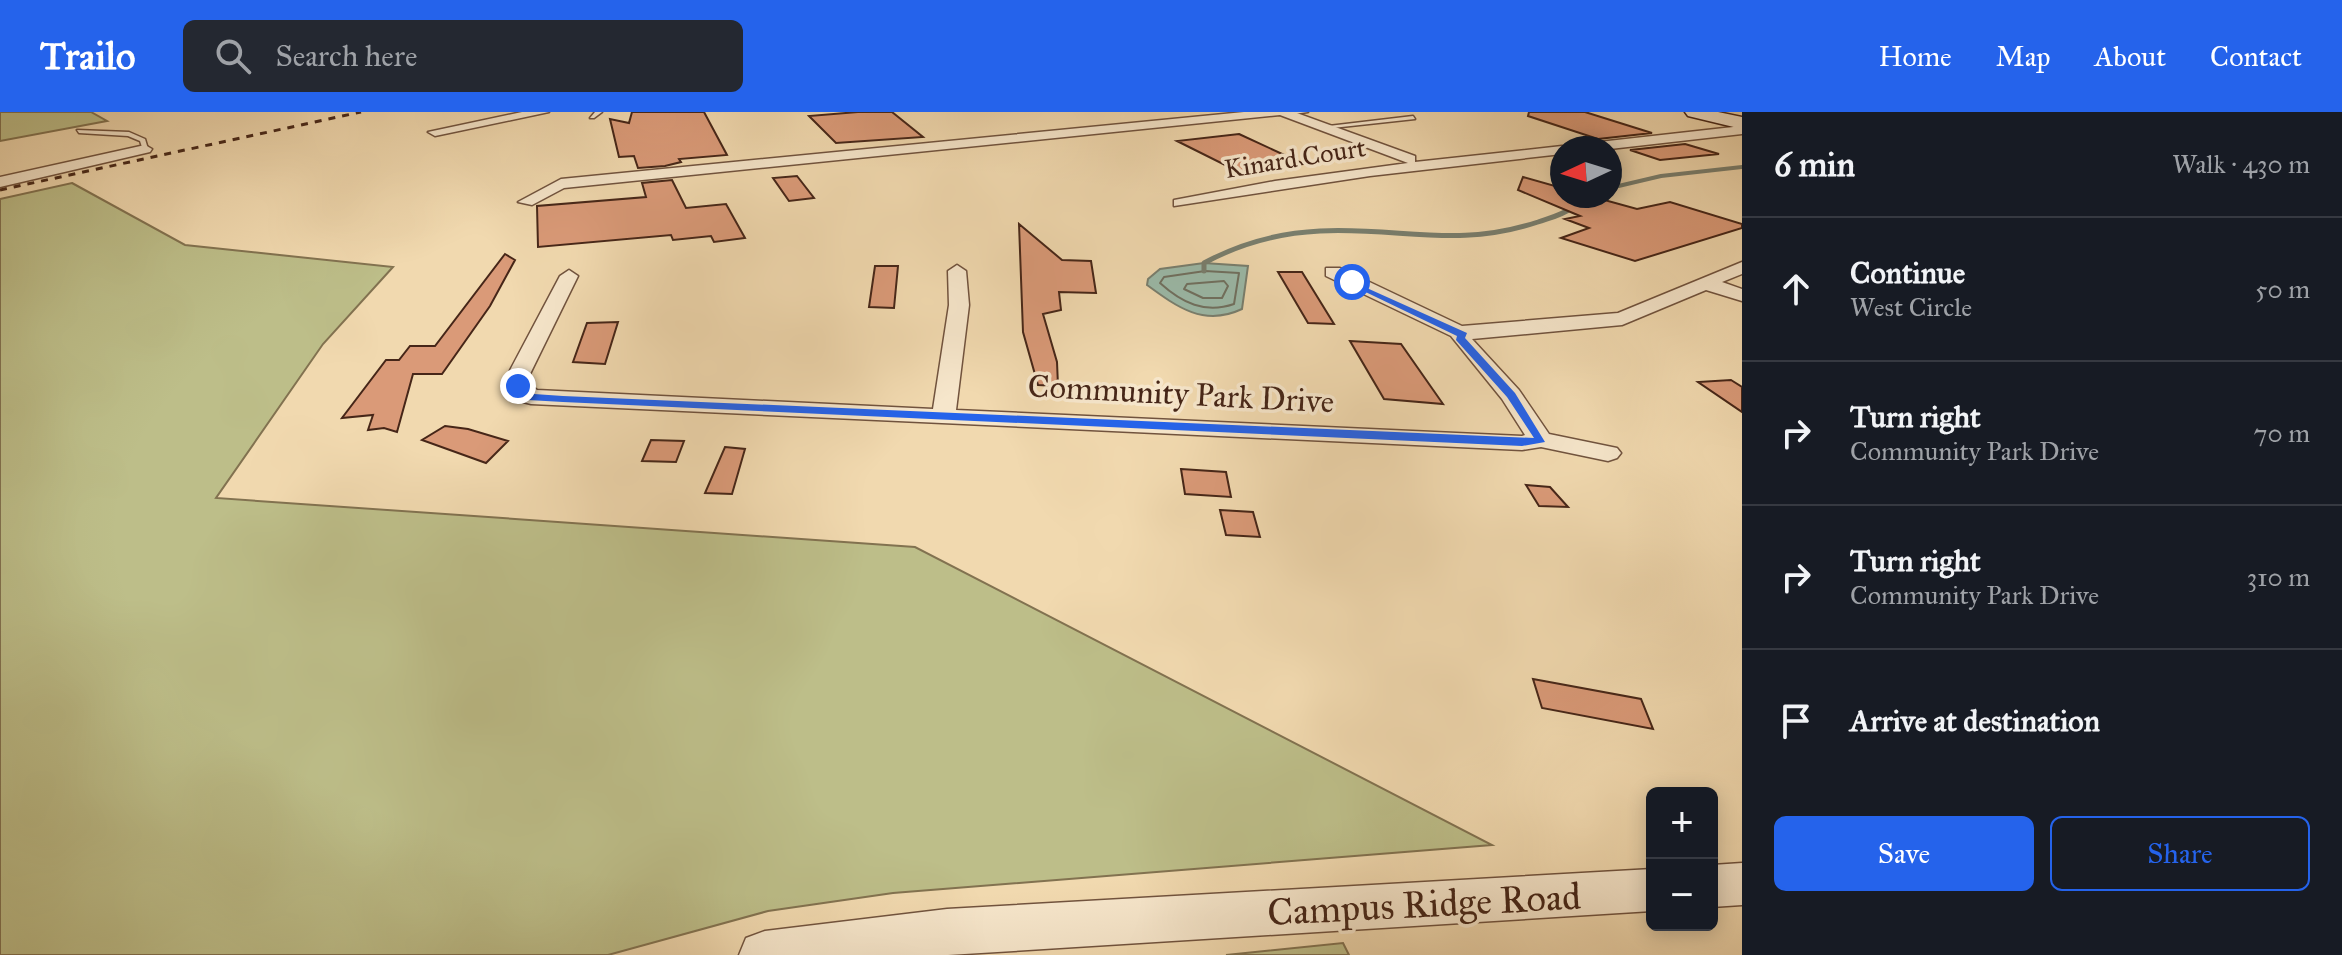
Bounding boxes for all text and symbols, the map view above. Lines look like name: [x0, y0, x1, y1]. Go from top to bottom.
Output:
search box: [183, 20, 743, 92]
text: Trailo: [40, 33, 135, 79]
icon: search: [211, 34, 255, 78]
text: Search here: [275, 38, 417, 74]
text: Home: [1879, 39, 1952, 74]
text: Map: [1996, 39, 2050, 74]
text: About: [2094, 39, 2166, 74]
text: Contact: [2210, 39, 2302, 74]
street label: Kinard Court: [1222, 131, 1368, 185]
north arrow: [1550, 136, 1622, 208]
text: 6 min: [1774, 144, 1855, 185]
text: Walk · 430 m: [2172, 148, 2310, 180]
text: Continue: [1850, 255, 1965, 291]
route start: [1334, 264, 1370, 300]
icon: ahead: [1774, 267, 1818, 311]
text: 50 m: [2255, 273, 2310, 305]
text: West Circle: [1850, 291, 1972, 323]
street label: Community Park Drive: [1027, 367, 1335, 421]
route end: [500, 368, 536, 404]
text: Turn right: [1850, 399, 1981, 435]
icon: right: [1774, 411, 1818, 455]
text: 70 m: [2254, 417, 2310, 449]
text: Community Park Drive: [1850, 435, 2099, 467]
text: Turn right: [1850, 543, 1981, 579]
icon: right: [1774, 555, 1818, 599]
text: 310 m: [2247, 561, 2310, 593]
text: Community Park Drive: [1850, 579, 2099, 611]
icon: arrive: [1774, 699, 1818, 743]
text: Arrive at destination: [1850, 703, 2100, 739]
map controls: [1646, 787, 1718, 931]
button: +: [1646, 787, 1718, 859]
button: Save: [1774, 816, 2034, 891]
button: Share: [2050, 816, 2310, 891]
button: −: [1646, 859, 1718, 931]
street label: Campus Ridge Road: [1266, 873, 1582, 935]

